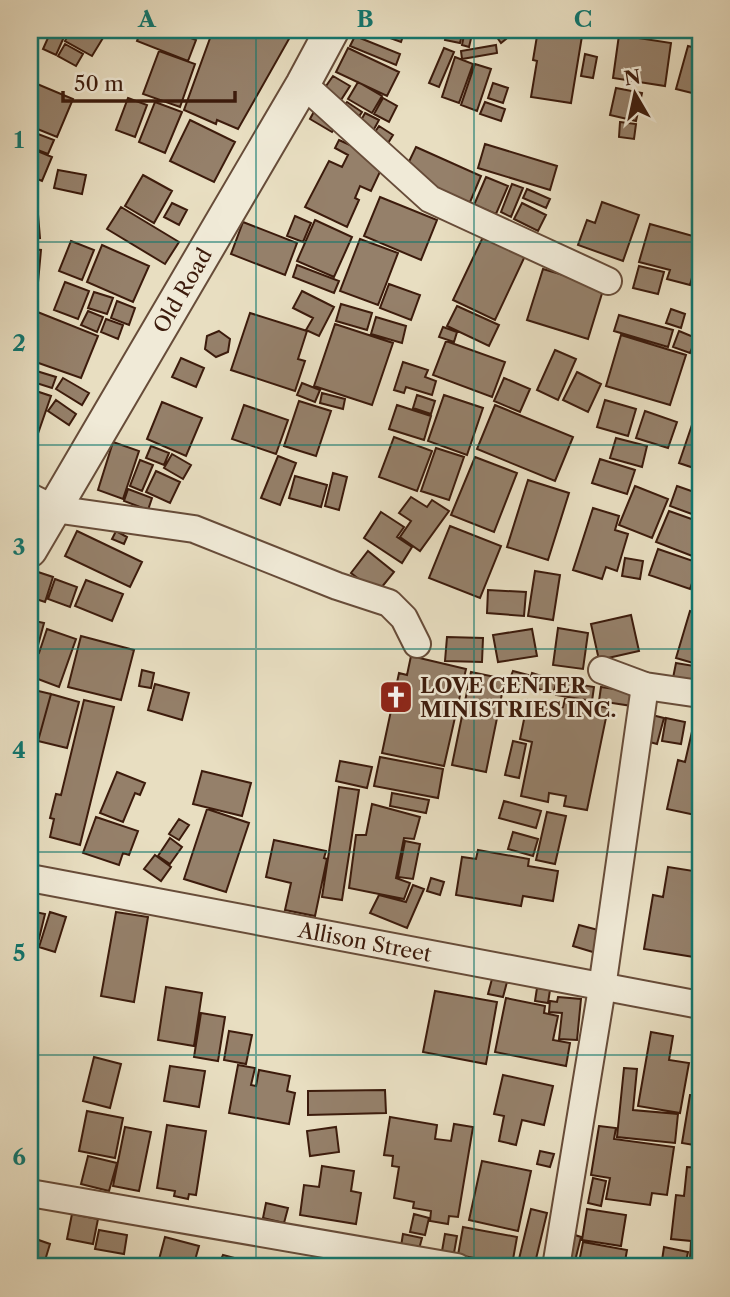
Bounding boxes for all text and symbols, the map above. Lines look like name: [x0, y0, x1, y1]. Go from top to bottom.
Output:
text: A: [137, 5, 157, 33]
text: B: [356, 5, 374, 33]
text: C: [574, 5, 592, 33]
scale bar: [63, 60, 234, 104]
north arrow: [600, 60, 670, 130]
text: N: [622, 65, 642, 90]
text: 50 m: [74, 71, 124, 96]
text: 1: [14, 126, 25, 154]
street label: Old Road: [148, 243, 217, 337]
text: 2: [12, 329, 26, 357]
text: 3: [13, 533, 26, 561]
place label: LOVE CENTER MINISTRIES INC.: [420, 673, 616, 722]
church icon: LOVE CENTER MINISTRIES INC.: [377, 678, 415, 716]
text: 4: [12, 736, 26, 764]
street label: Allison Street: [295, 916, 434, 966]
text: 5: [13, 939, 25, 967]
text: 6: [12, 1143, 26, 1171]

